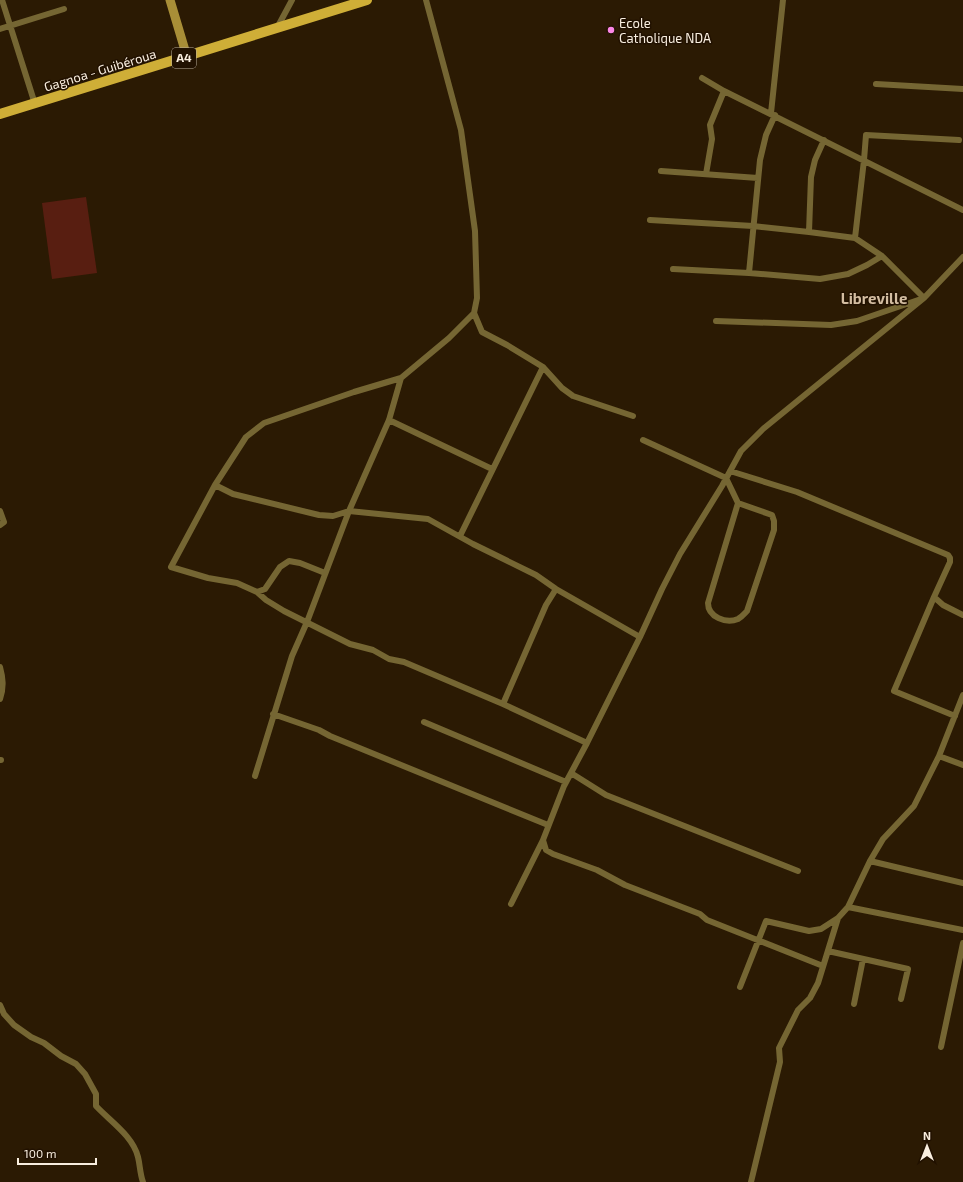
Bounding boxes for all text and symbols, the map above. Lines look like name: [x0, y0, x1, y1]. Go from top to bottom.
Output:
place label: Ecole Catholique NDA: [619, 15, 711, 46]
marker: Ecole Catholique NDA: [606, 25, 616, 35]
street label: Gagnoa - Guibéroua: [42, 45, 158, 95]
road number: A4: [172, 48, 196, 68]
district label: Libreville: [841, 289, 907, 307]
north arrow: [907, 1126, 947, 1166]
text: N: [923, 1129, 931, 1142]
scale bar: [18, 1140, 96, 1166]
text: 100 m: [24, 1146, 56, 1160]

